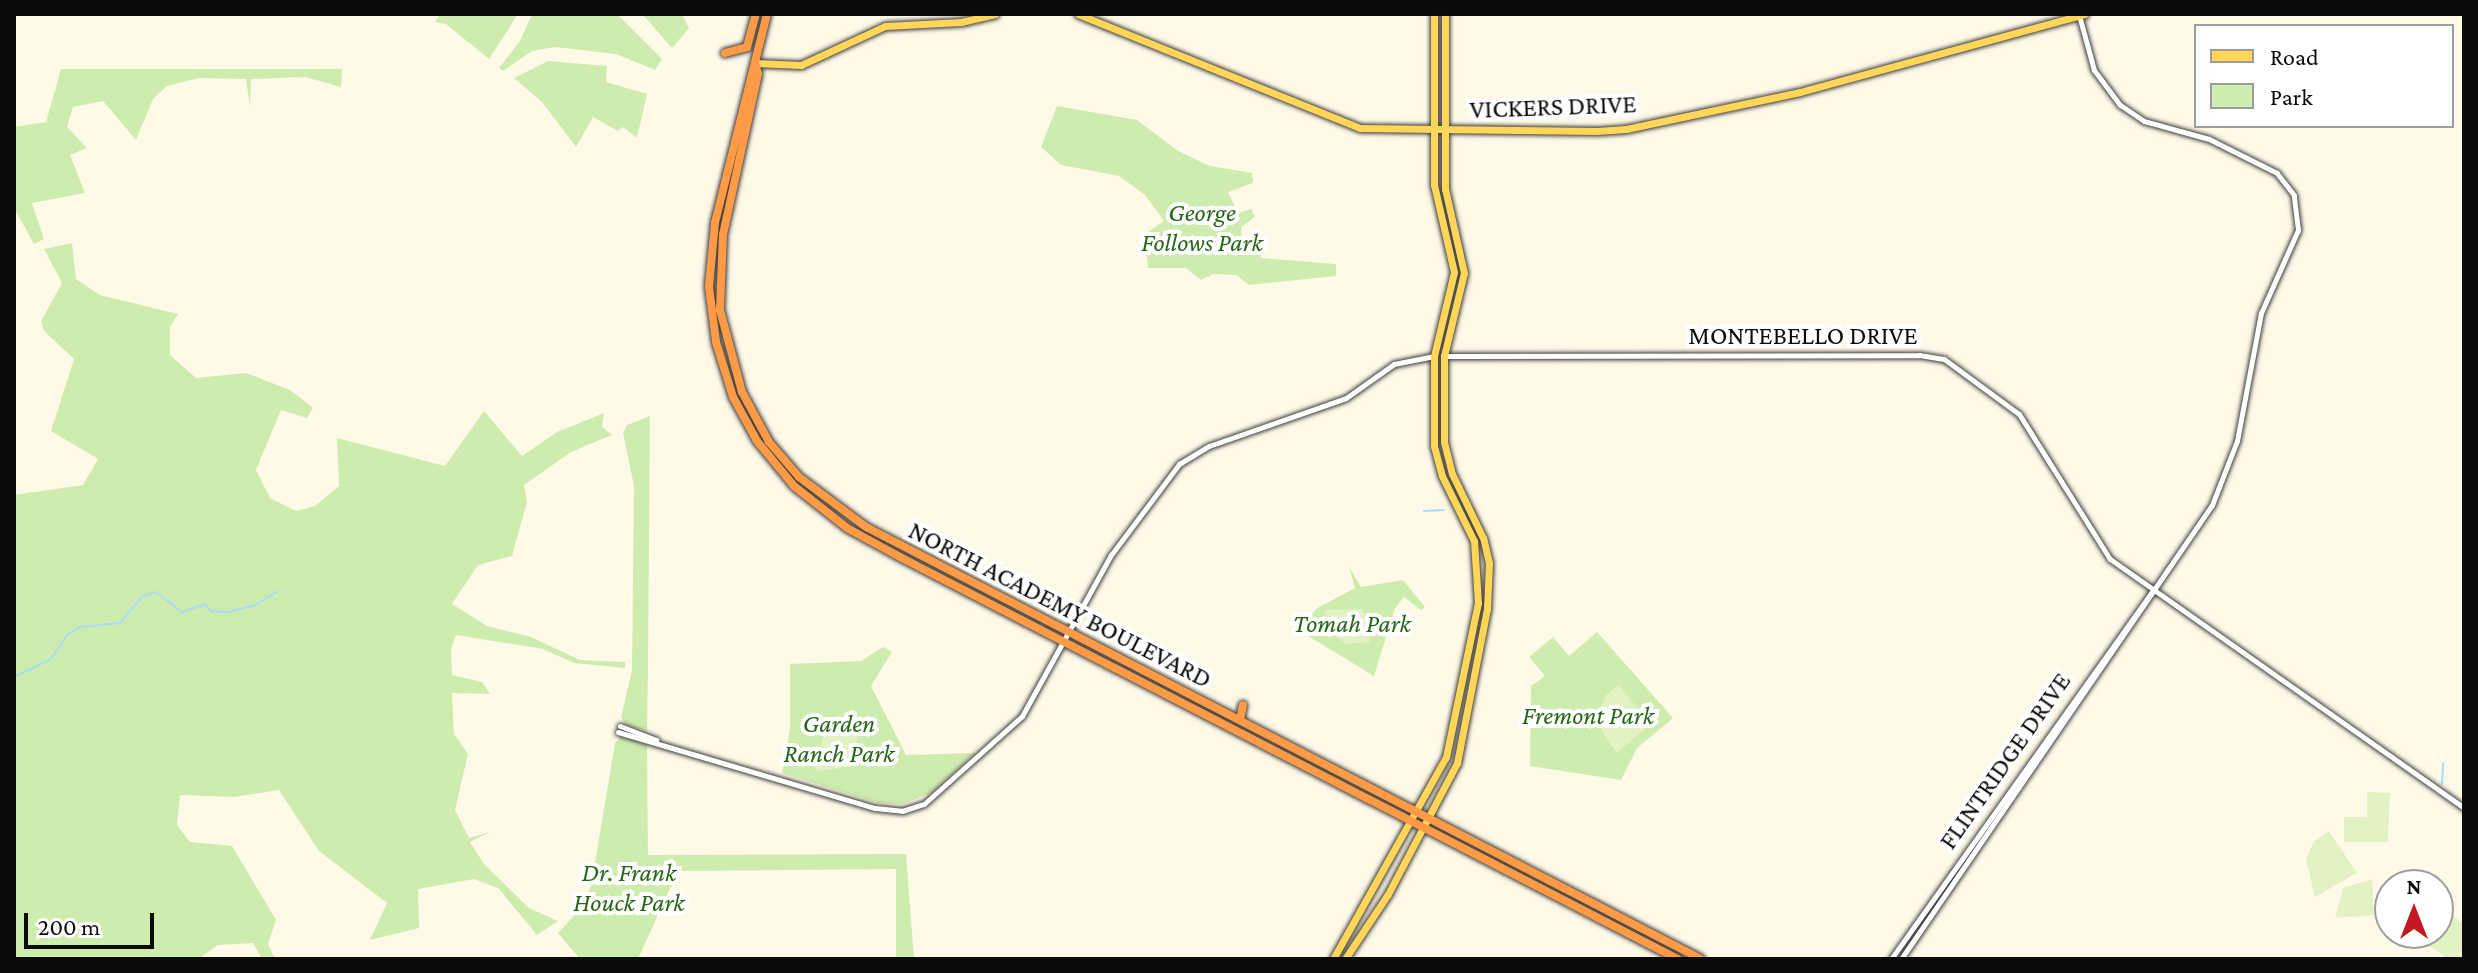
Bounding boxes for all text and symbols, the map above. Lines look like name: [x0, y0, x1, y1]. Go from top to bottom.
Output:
legend: [2194, 24, 2454, 128]
text: Road: [2270, 43, 2319, 70]
text: Park: [2270, 83, 2313, 110]
street label: VICKERS DRIVE: [1469, 88, 1637, 126]
park label: George Follows Park: [1141, 197, 1263, 258]
street label: MONTEBELLO DRIVE: [1688, 320, 1918, 352]
street label: NORTH ACADEMY BOULEVARD: [903, 515, 1217, 695]
park label: Tomah Park: [1293, 608, 1411, 640]
street label: FLINTRIDGE DRIVE: [1932, 667, 2078, 855]
park label: Fremont Park: [1522, 700, 1654, 732]
park label: Garden Ranch Park: [784, 708, 894, 770]
park label: Dr. Frank Houck Park: [573, 857, 685, 918]
north arrow: [2374, 869, 2454, 949]
text: N: [2407, 874, 2422, 899]
scale bar: [28, 897, 158, 947]
text: 200 m: [38, 913, 100, 940]

